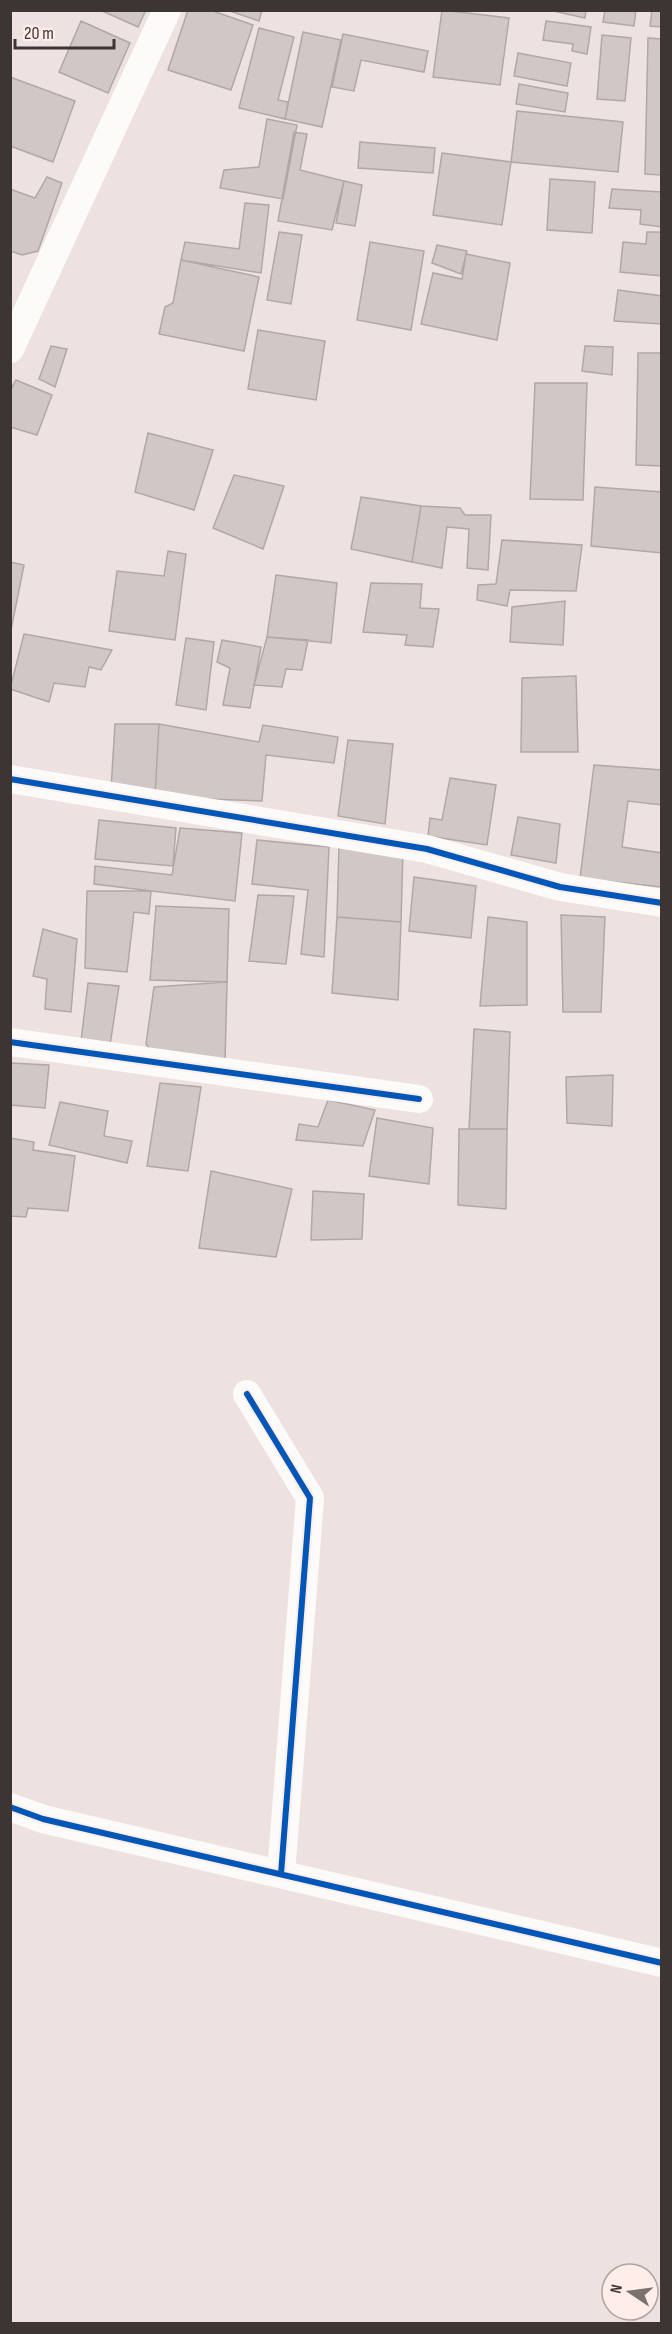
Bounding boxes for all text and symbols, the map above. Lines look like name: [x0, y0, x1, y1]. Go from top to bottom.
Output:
scale bar: [15, 12, 114, 50]
text: 20 m: [24, 23, 54, 44]
north arrow: [600, 2262, 660, 2322]
text: N: [607, 2283, 627, 2295]

